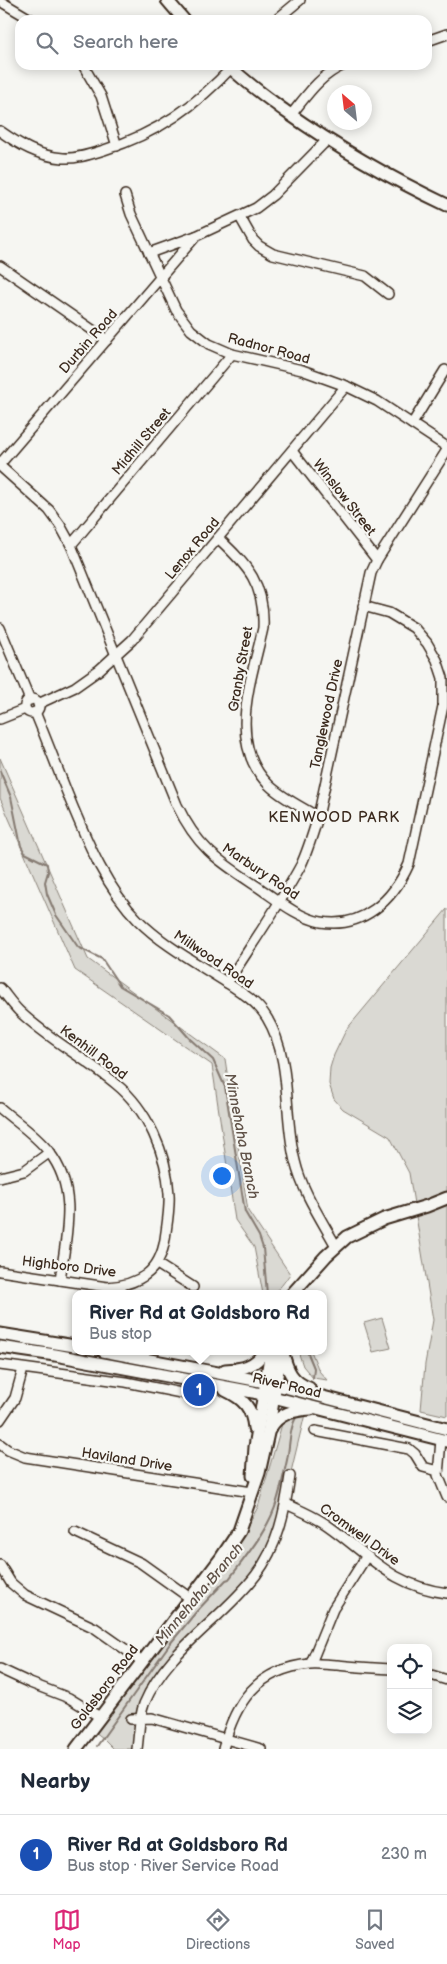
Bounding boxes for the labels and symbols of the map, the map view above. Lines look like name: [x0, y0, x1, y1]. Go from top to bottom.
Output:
north arrow: [327, 85, 372, 130]
street label: Durbin Road: [56, 306, 121, 377]
street label: Radnor Road: [226, 329, 312, 368]
street label: Midhill Street: [108, 404, 175, 478]
street label: Winslow Street: [309, 456, 380, 540]
street label: Lenox Road: [162, 514, 223, 583]
street label: Granby Street: [225, 624, 256, 713]
street label: Tanglewood Drive: [307, 658, 346, 771]
district label: KENWOOD PARK: [268, 808, 400, 827]
street label: Marbury Road: [219, 839, 303, 903]
street label: Millwood Road: [171, 927, 257, 992]
street label: Kenhill Road: [57, 1022, 131, 1083]
water label: Minnehaha Branch: [220, 1072, 263, 1201]
your location: [209, 1163, 235, 1189]
street label: Highboro Drive: [21, 1252, 117, 1281]
street label: River Road: [251, 1369, 323, 1402]
pin: 1: [183, 1371, 215, 1409]
street label: Haviland Drive: [80, 1444, 174, 1475]
street label: Cromwell Drive: [316, 1500, 403, 1569]
water label: Minnehaha Branch: [151, 1539, 248, 1649]
street label: Goldsboro Road: [67, 1641, 142, 1733]

